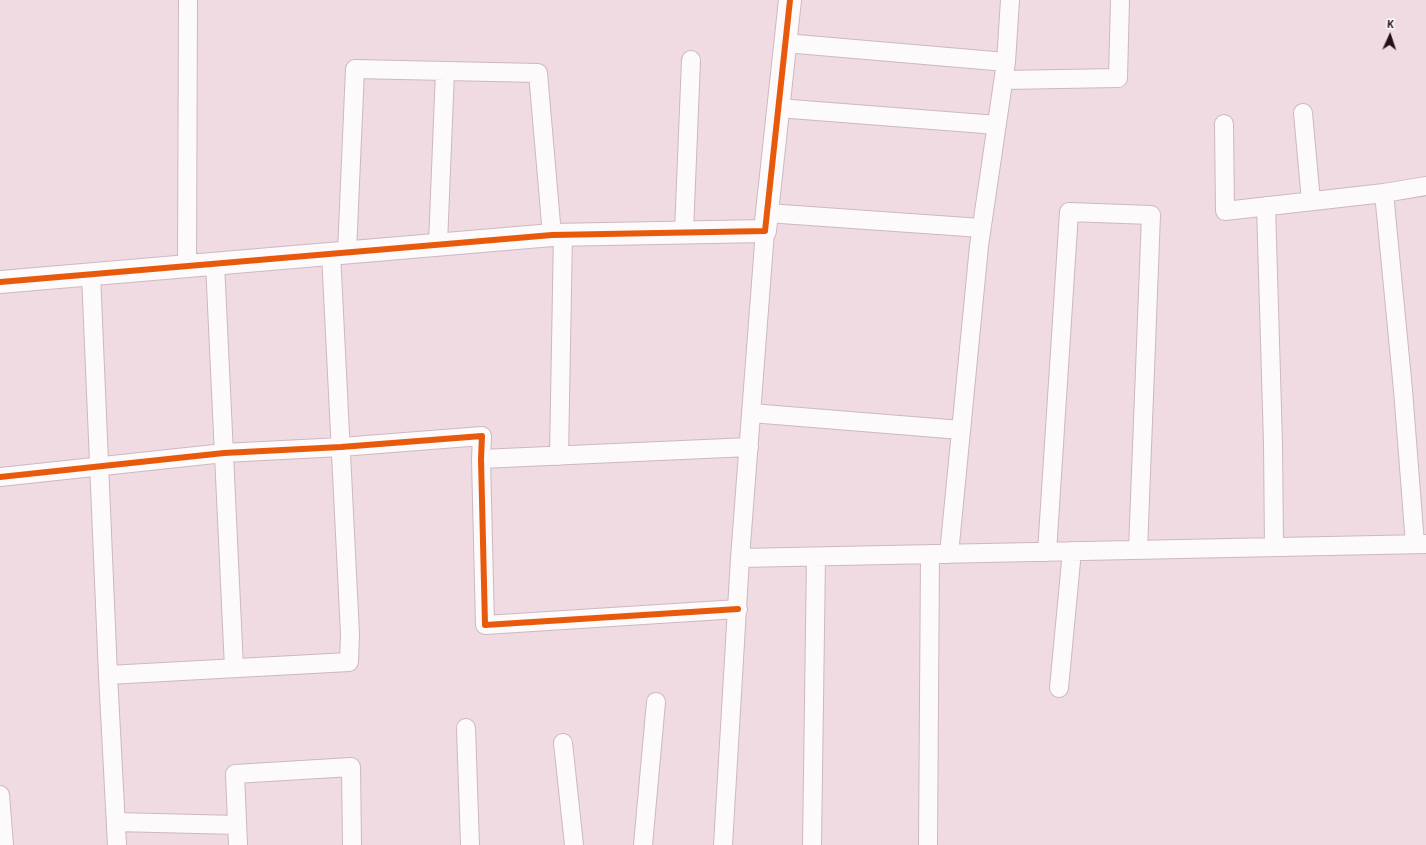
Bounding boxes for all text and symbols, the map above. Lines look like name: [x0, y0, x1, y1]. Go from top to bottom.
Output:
north arrow: [1370, 16, 1410, 56]
text: K: [1387, 17, 1394, 30]

